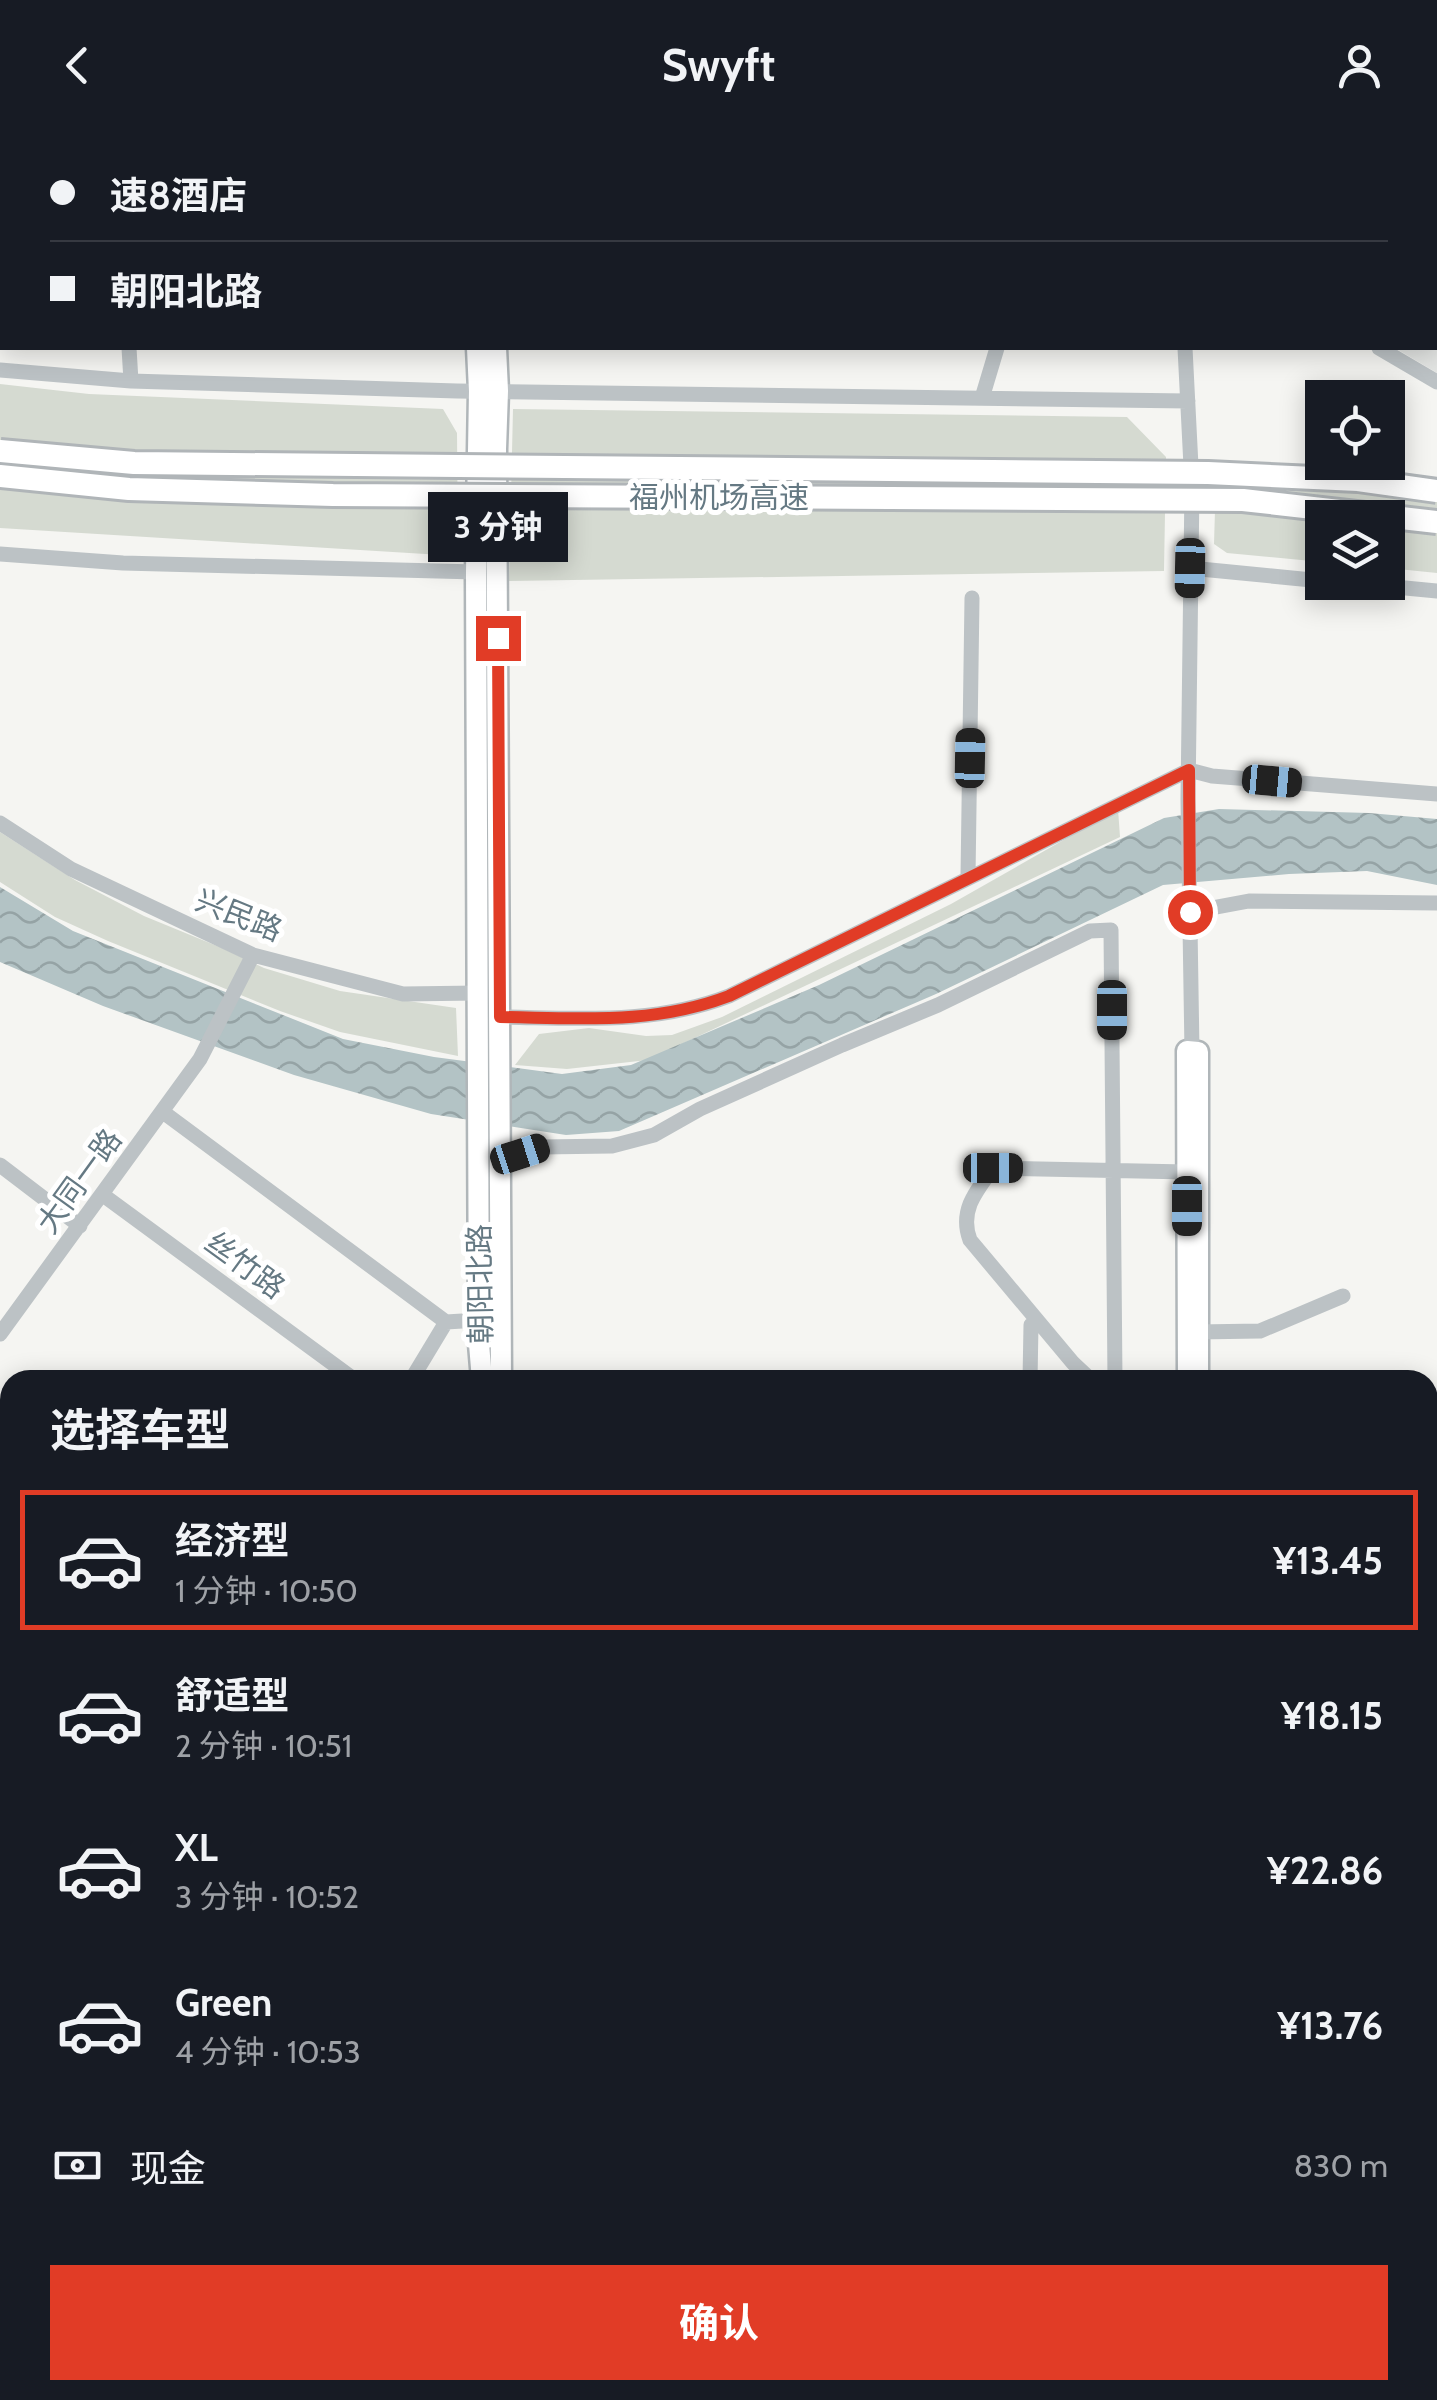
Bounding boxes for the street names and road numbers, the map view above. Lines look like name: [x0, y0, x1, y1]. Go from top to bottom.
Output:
street label: 福州机场高速: [629, 479, 809, 516]
street label: 兴民路: [190, 881, 288, 949]
street label: 大同一路: [29, 1122, 129, 1240]
street label: 丝竹路: [198, 1224, 292, 1306]
street label: 朝阳北路: [460, 1224, 500, 1344]

